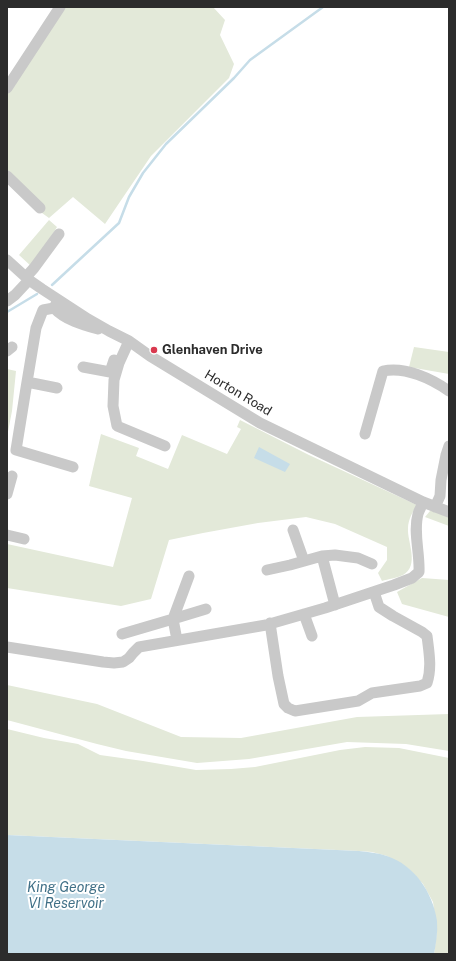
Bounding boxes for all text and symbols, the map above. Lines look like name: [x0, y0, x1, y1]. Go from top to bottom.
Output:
place label: Glenhaven Drive: [162, 342, 263, 358]
marker: Glenhaven Drive: [149, 345, 159, 355]
street label: Horton Road: [201, 367, 275, 419]
water label: King George VI Reservoir: [27, 880, 105, 912]

